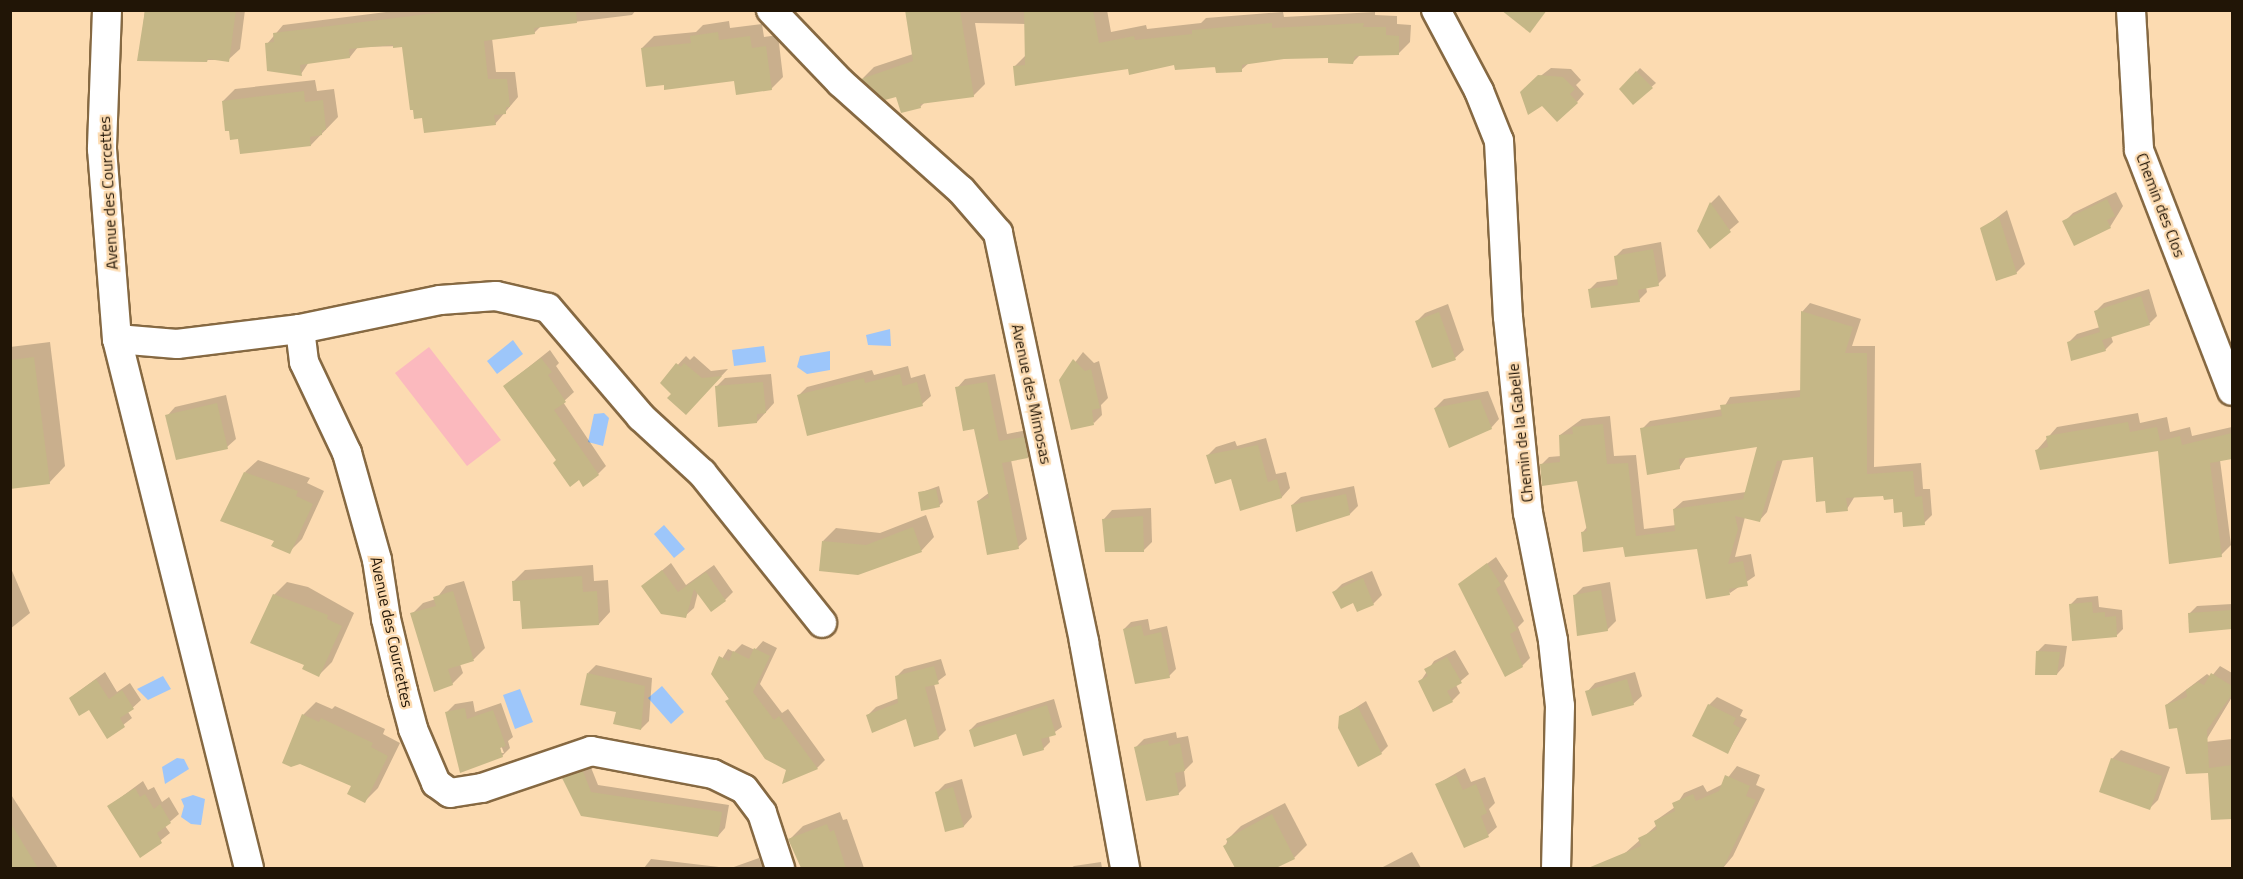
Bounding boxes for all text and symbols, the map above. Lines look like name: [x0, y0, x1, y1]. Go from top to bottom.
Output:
street label: Avenue des Courcettes: [94, 116, 122, 270]
street label: Chemin des Clos: [2132, 150, 2190, 260]
street label: Avenue des Mimosas: [1008, 322, 1056, 466]
street label: Chemin de la Gabelle: [1503, 363, 1537, 503]
street label: Avenue des Courcettes: [367, 555, 417, 709]

